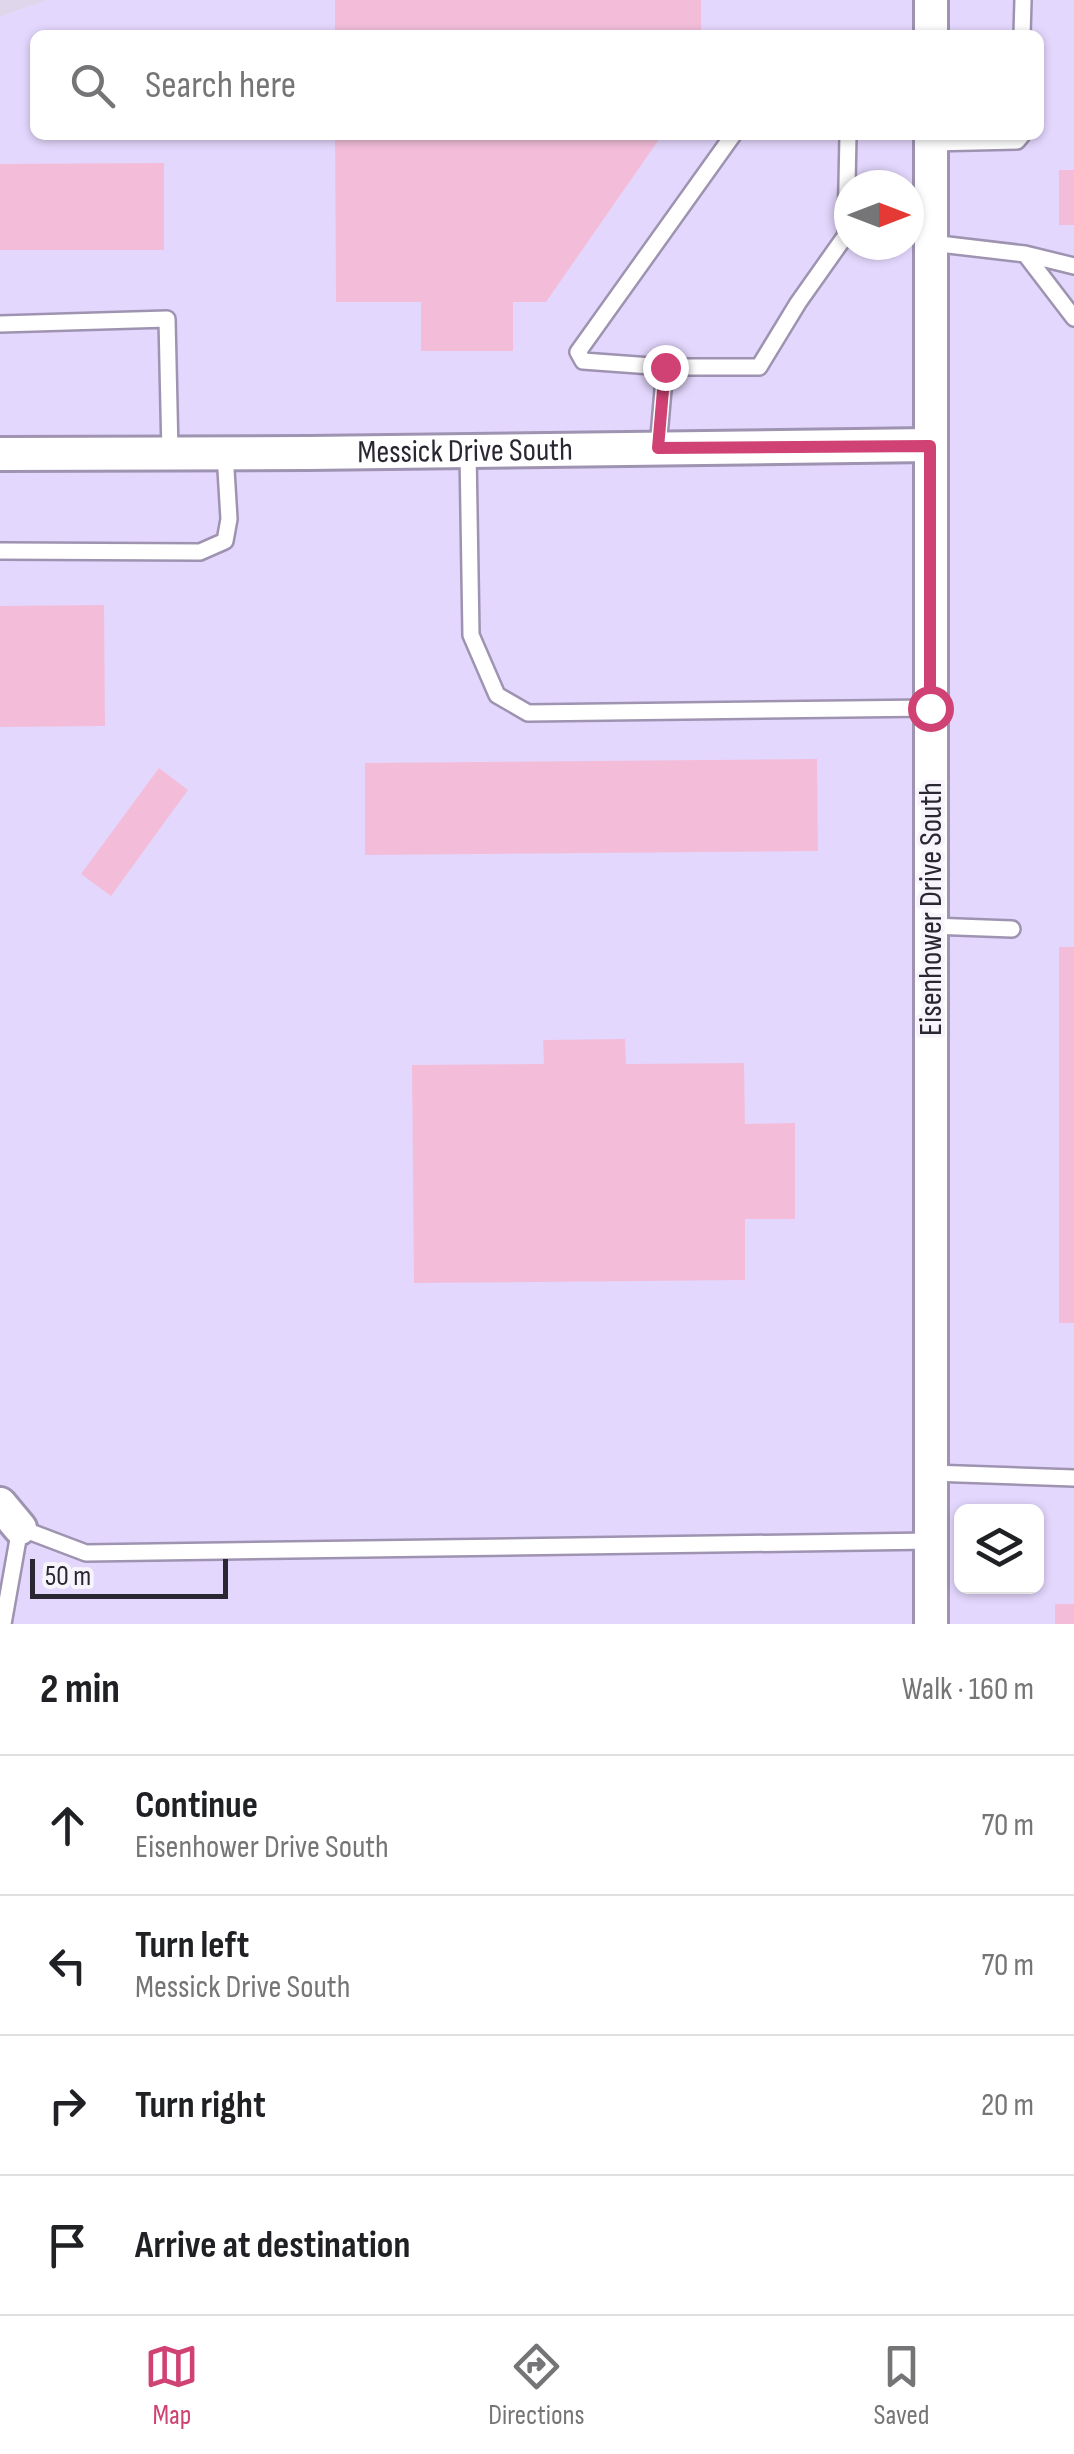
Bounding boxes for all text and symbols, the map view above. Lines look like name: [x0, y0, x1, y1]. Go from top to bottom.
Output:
search box: [30, 30, 1044, 140]
icon: search: [65, 58, 120, 113]
text: Search here: [145, 63, 296, 108]
north arrow: [834, 170, 924, 260]
route end: [643, 345, 689, 391]
street label: Messick Drive South: [357, 430, 573, 472]
route start: [908, 686, 954, 732]
street label: Eisenhower Drive South: [912, 782, 951, 1036]
map controls: [954, 1504, 1044, 1594]
button: layers: [954, 1504, 1044, 1594]
scale bar: [30, 1554, 228, 1598]
text: 50 m: [45, 1560, 91, 1593]
text: 2 min: [40, 1664, 120, 1715]
text: Walk · 160 m: [902, 1670, 1034, 1709]
text: Continue: [135, 1783, 258, 1828]
icon: ahead: [40, 1798, 95, 1853]
text: 70 m: [981, 1806, 1034, 1845]
text: Eisenhower Drive South: [135, 1828, 389, 1867]
text: Turn left: [135, 1923, 249, 1968]
icon: left: [40, 1938, 95, 1993]
text: 70 m: [981, 1946, 1034, 1985]
text: Messick Drive South: [135, 1968, 350, 2007]
icon: right: [40, 2078, 95, 2133]
text: Turn right: [135, 2083, 266, 2128]
text: 20 m: [981, 2086, 1034, 2125]
icon: arrive: [40, 2218, 95, 2273]
text: Arrive at destination: [135, 2223, 410, 2268]
tab: Map: [144, 2339, 199, 2432]
tab: Directions: [488, 2339, 585, 2432]
tab: Saved: [873, 2339, 930, 2432]

